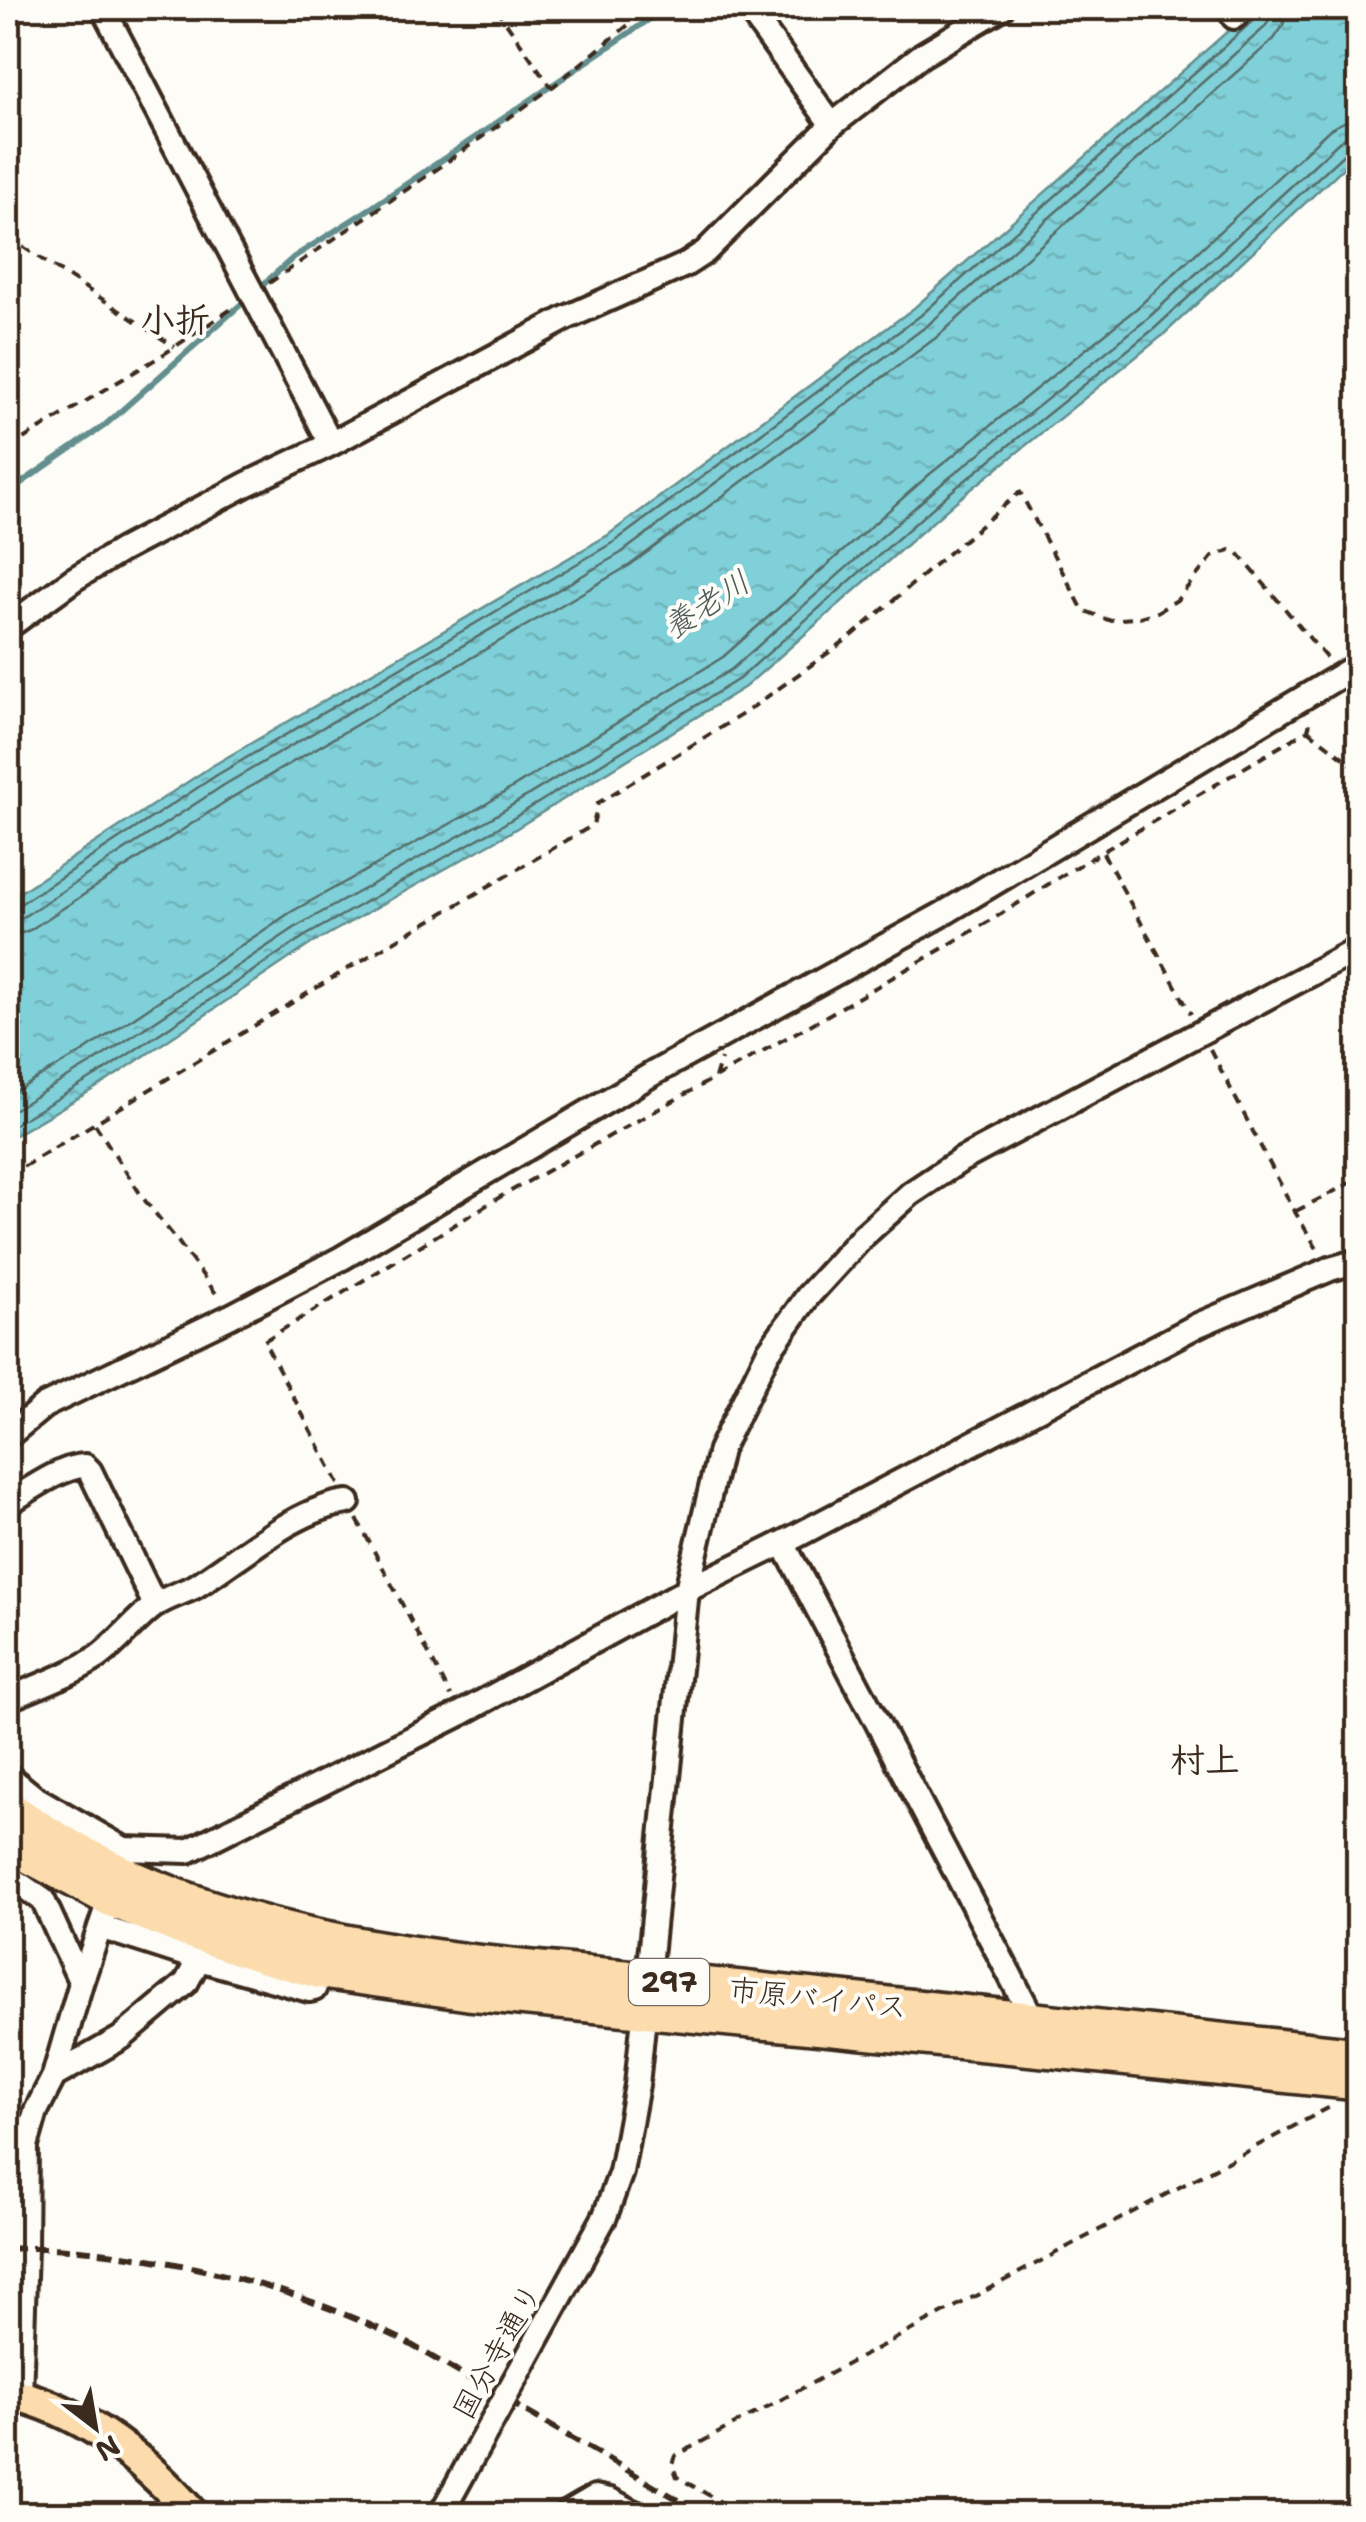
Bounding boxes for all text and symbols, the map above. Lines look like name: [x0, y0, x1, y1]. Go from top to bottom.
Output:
district label: 小折: [140, 296, 210, 343]
water label: 養老川: [654, 560, 758, 648]
district label: 村上: [1170, 1736, 1240, 1783]
road number: 297: [629, 1959, 709, 2005]
street label: 市原バイパス: [727, 1968, 909, 2028]
street label: 国分寺通り: [443, 2275, 551, 2427]
north arrow: [45, 2377, 145, 2477]
text: N: [89, 2426, 127, 2470]

